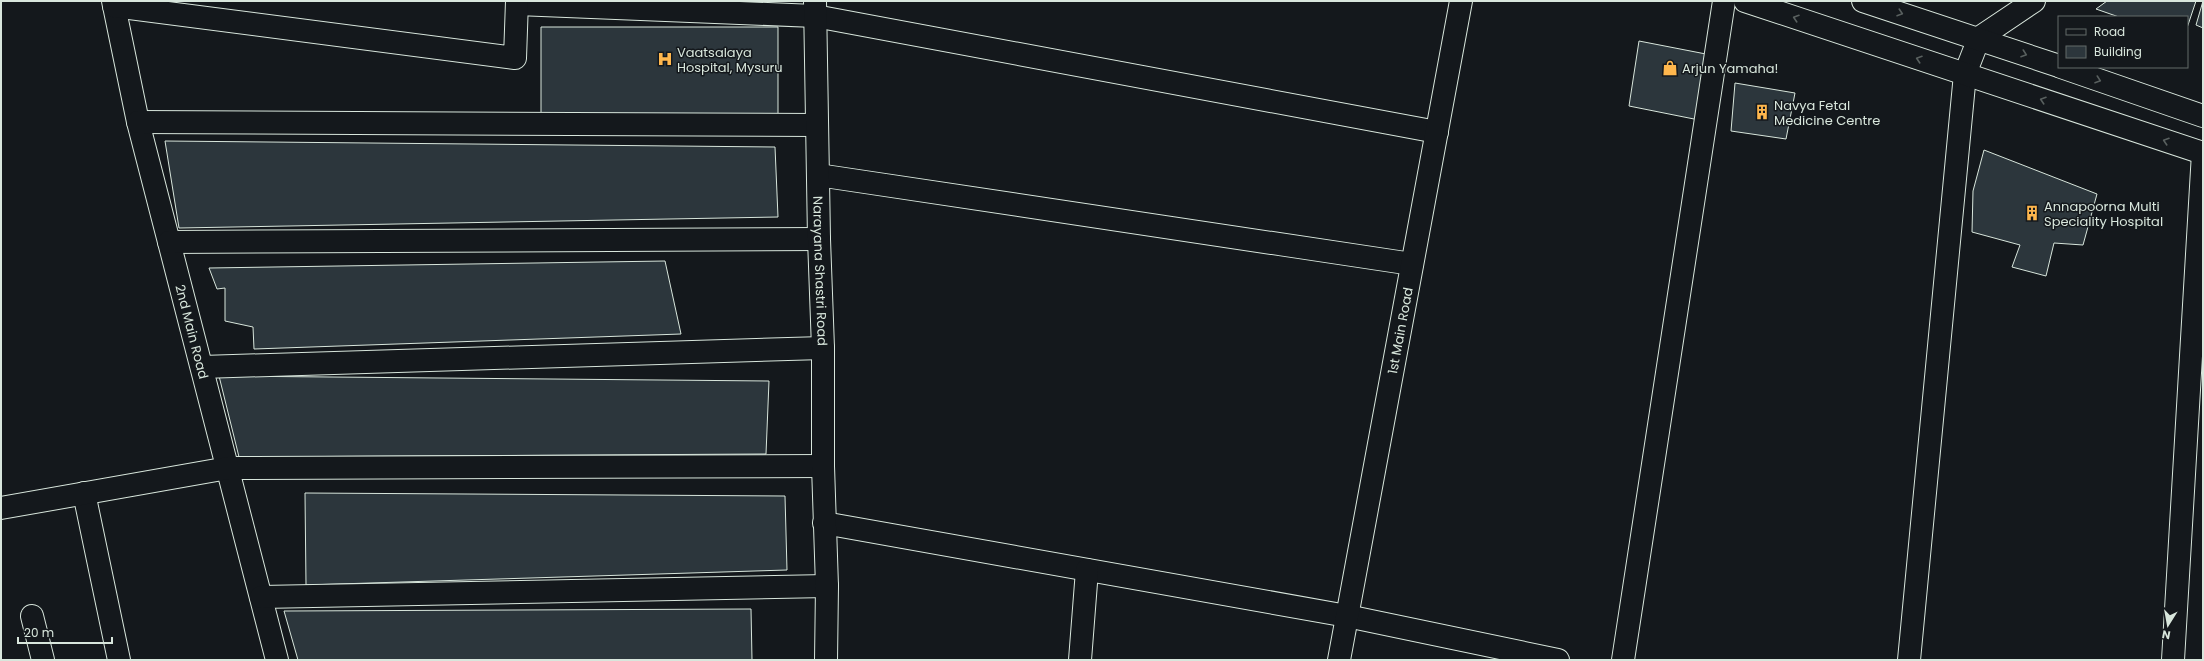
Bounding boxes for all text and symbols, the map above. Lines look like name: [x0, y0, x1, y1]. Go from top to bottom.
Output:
one-way arrow: [1897, 8, 1904, 17]
one-way arrow: [1793, 14, 1800, 23]
legend: [2058, 16, 2188, 68]
text: Road: [2094, 23, 2125, 40]
place label: Vaatsalaya Hospital, Mysuru: [677, 43, 783, 77]
text: Building: [2094, 43, 2142, 60]
one-way arrow: [2020, 49, 2027, 58]
hospital icon: Vaatsalaya Hospital, Mysuru: [656, 50, 674, 68]
one-way arrow: [1916, 55, 1923, 64]
shop icon: Arjun Yamaha!: [1661, 59, 1679, 77]
place label: Arjun Yamaha!: [1682, 59, 1779, 78]
one-way arrow: [2095, 75, 2102, 83]
place label: Navya Fetal Medicine Centre: [1774, 96, 1880, 130]
one-way arrow: [2039, 96, 2046, 104]
building icon: Navya Fetal Medicine Centre: [1753, 103, 1771, 121]
one-way arrow: [2163, 137, 2170, 146]
street label: Narayana Shastri Road: [809, 196, 832, 346]
place label: Annapoorna Multi Speciality Hospital: [2044, 197, 2163, 231]
building icon: Annapoorna Multi Speciality Hospital: [2023, 204, 2041, 222]
street label: 2nd Main Road: [171, 282, 213, 381]
street label: 1st Main Road: [1383, 286, 1417, 376]
north arrow: [2148, 605, 2188, 645]
scale bar: [18, 619, 112, 645]
text: 20 m: [24, 624, 54, 641]
text: N: [2161, 626, 2172, 643]

